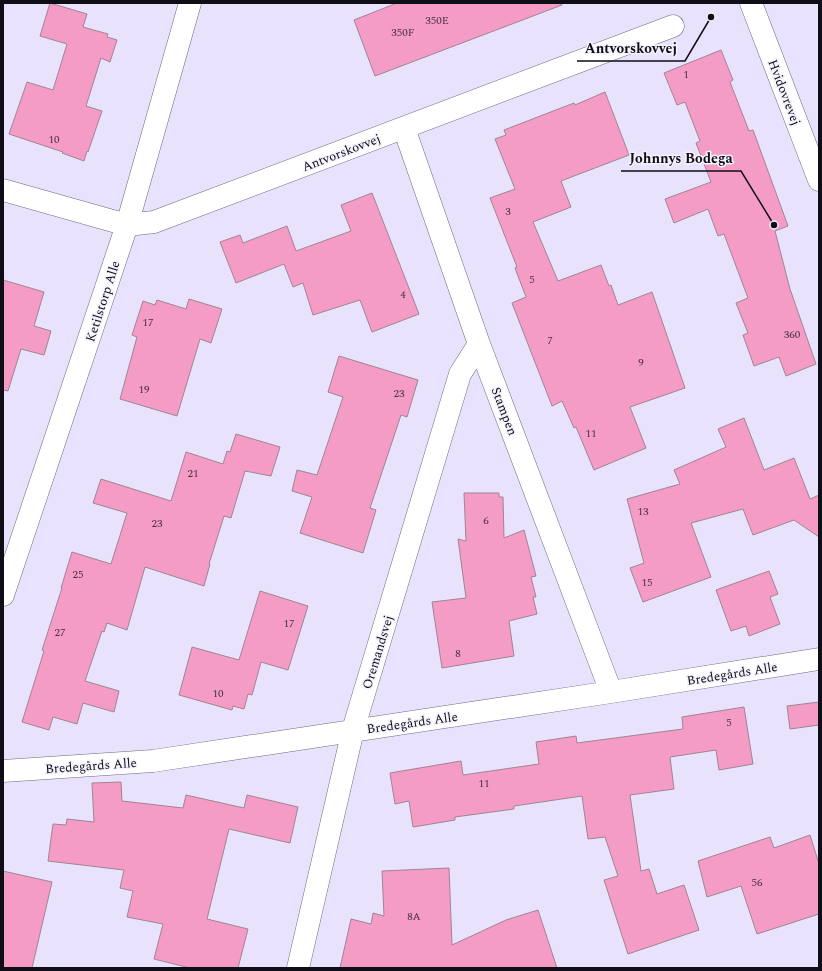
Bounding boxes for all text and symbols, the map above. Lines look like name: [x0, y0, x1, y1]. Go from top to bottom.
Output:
house number: 350E: [425, 12, 449, 29]
house number: 350F: [391, 24, 415, 41]
callout: Antvorskovvej: [577, 35, 685, 61]
text: Antvorskovvej: [585, 38, 677, 59]
street label: Hvidovrevej: [762, 56, 806, 128]
house number: 1: [683, 66, 689, 83]
street label: Antvorskovvej: [299, 129, 384, 177]
house number: 10: [49, 131, 60, 148]
callout: Johnnys Bodega: [621, 145, 741, 171]
text: Johnnys Bodega: [629, 148, 734, 169]
house number: 3: [505, 203, 511, 220]
street label: Ketilstorp Alle: [80, 258, 125, 344]
house number: 5: [529, 271, 535, 288]
house number: 4: [400, 286, 406, 303]
house number: 17: [143, 314, 154, 331]
house number: 360: [784, 326, 801, 343]
house number: 7: [547, 332, 553, 349]
house number: 9: [638, 354, 644, 371]
house number: 19: [139, 381, 150, 398]
street label: Stampen: [486, 384, 523, 439]
house number: 23: [394, 385, 405, 402]
house number: 11: [586, 425, 597, 442]
house number: 21: [188, 465, 199, 482]
house number: 13: [638, 503, 649, 520]
house number: 6: [483, 512, 489, 529]
house number: 23: [152, 515, 163, 532]
house number: 25: [73, 566, 84, 583]
house number: 15: [642, 574, 653, 591]
street label: Oremandsvej: [357, 613, 399, 692]
house number: 17: [284, 615, 295, 632]
house number: 27: [55, 624, 66, 641]
house number: 8: [455, 645, 461, 662]
street label: Bredegårds Alle: [685, 657, 779, 691]
house number: 10: [213, 685, 224, 702]
street label: Bredegårds Alle: [365, 707, 459, 739]
house number: 5: [726, 714, 732, 731]
street label: Bredegårds Alle: [45, 753, 138, 779]
house number: 11: [479, 775, 490, 792]
house number: 56: [752, 874, 763, 891]
house number: 8A: [407, 908, 421, 925]

